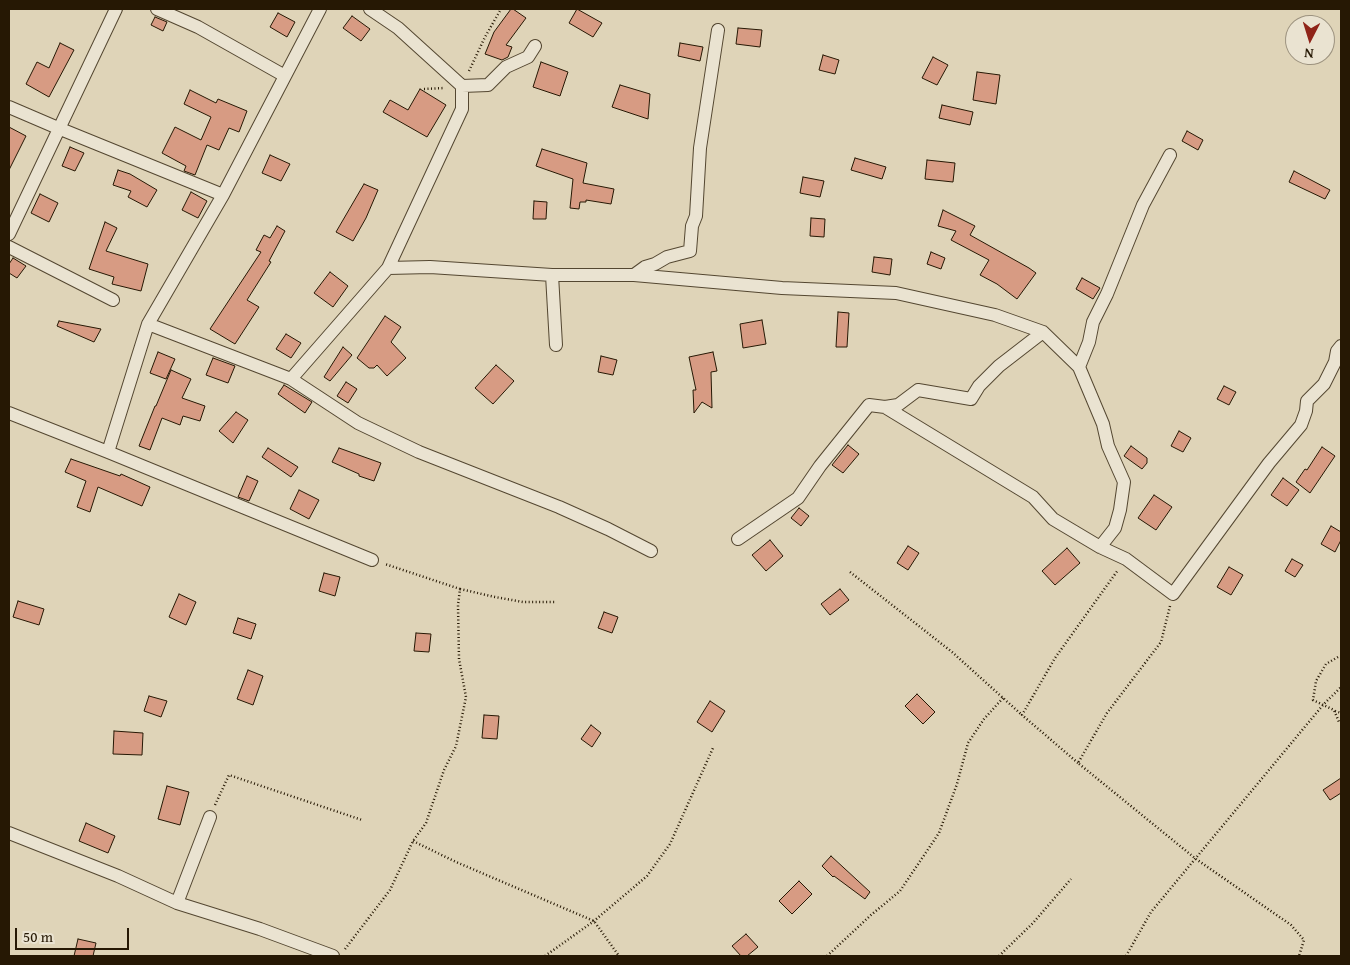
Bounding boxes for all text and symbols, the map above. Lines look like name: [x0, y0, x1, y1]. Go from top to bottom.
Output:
north arrow: [1285, 15, 1335, 65]
text: N: [1303, 44, 1314, 64]
scale bar: [18, 918, 131, 950]
text: 50 m: [23, 926, 53, 947]

